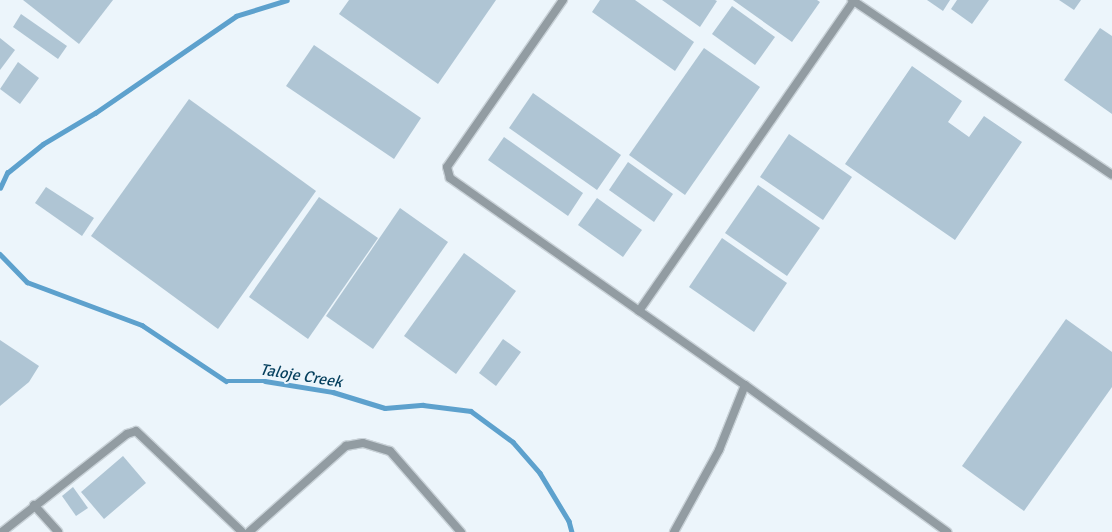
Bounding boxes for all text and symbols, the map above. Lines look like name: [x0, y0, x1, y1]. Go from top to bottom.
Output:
water label: Taloje Creek: [259, 360, 343, 392]

